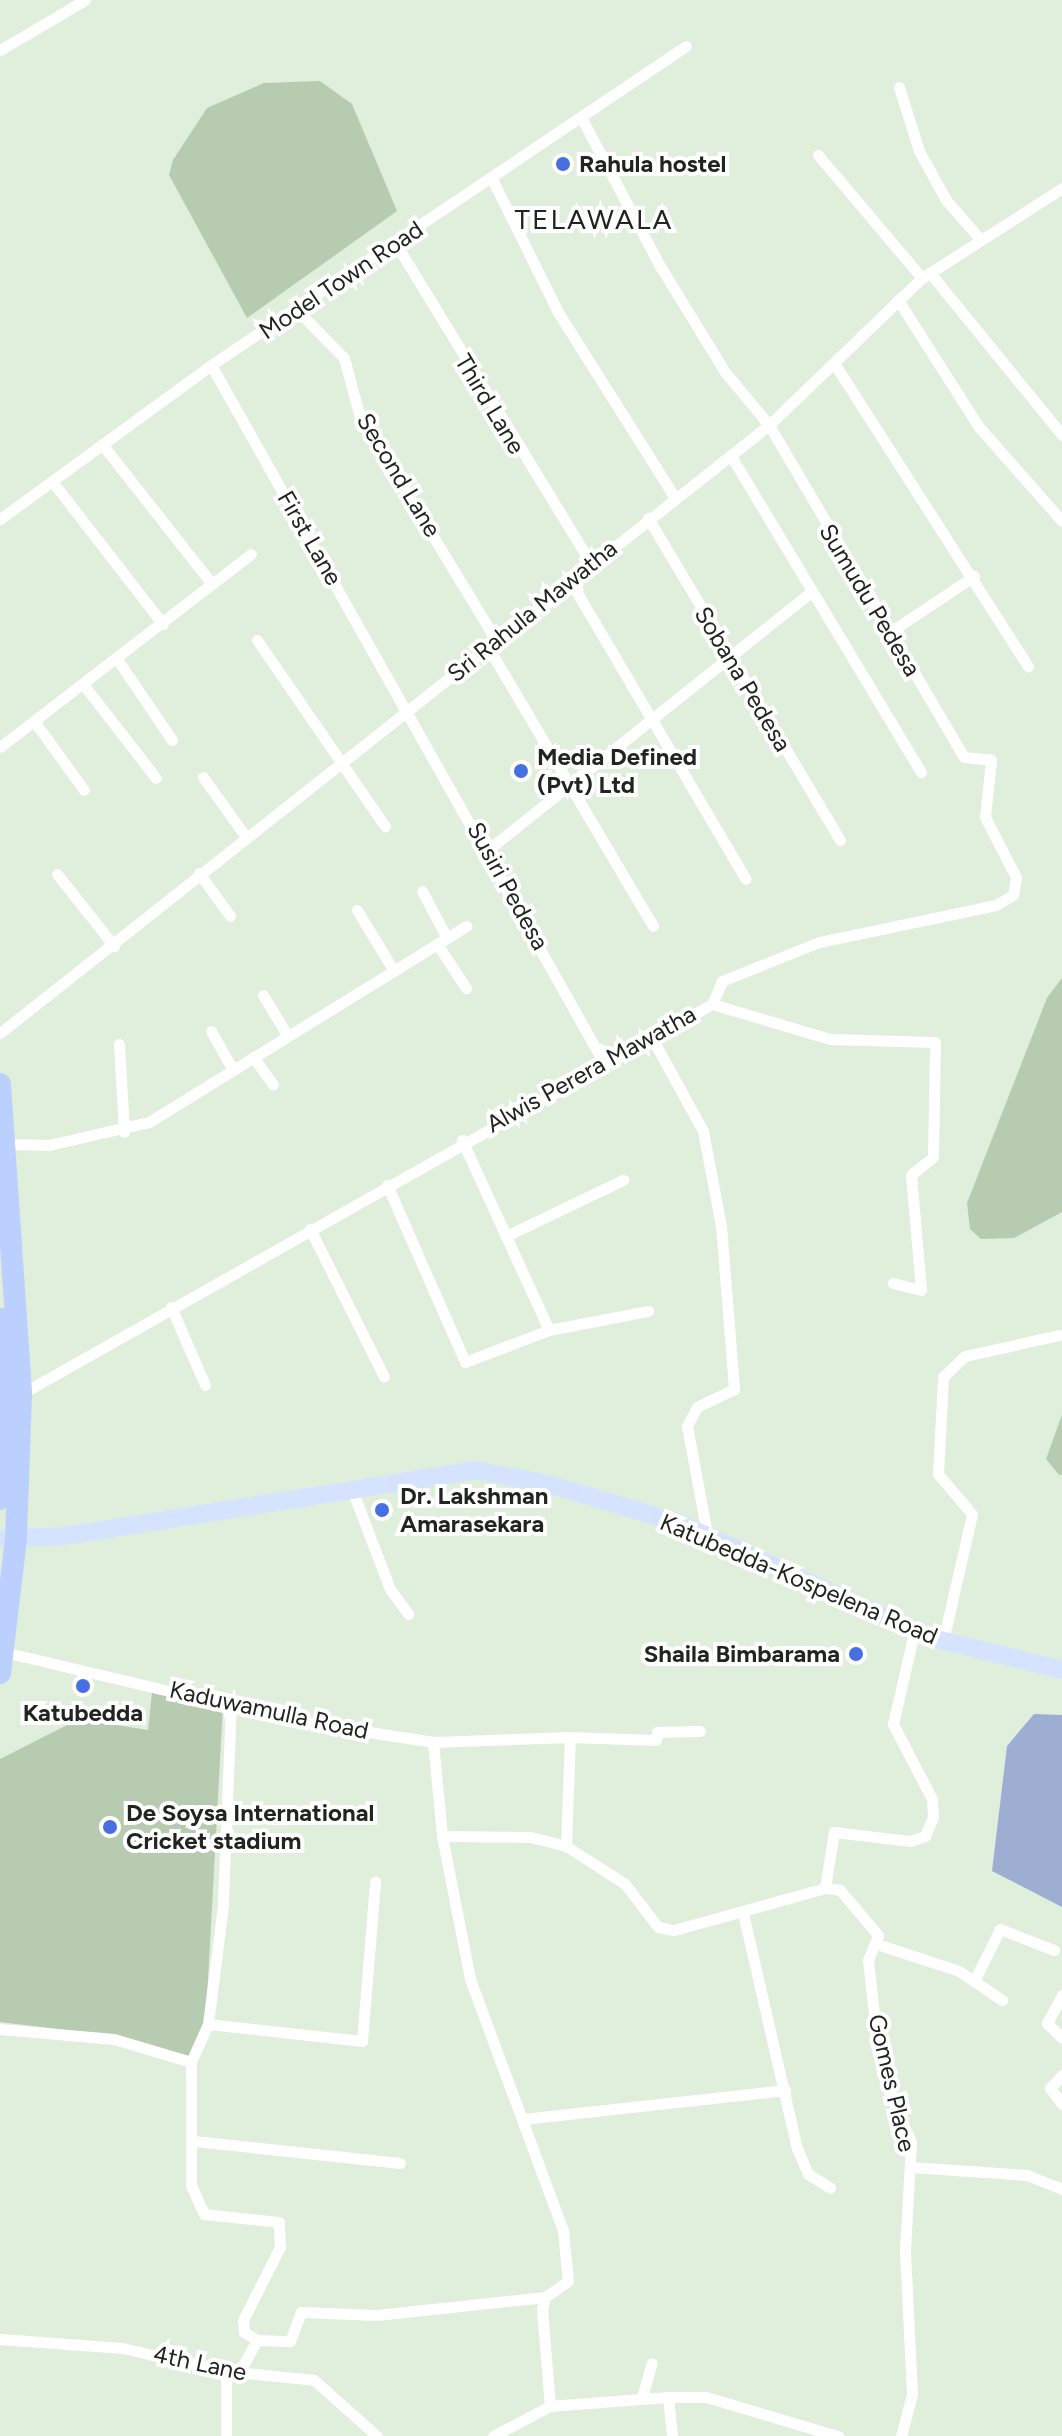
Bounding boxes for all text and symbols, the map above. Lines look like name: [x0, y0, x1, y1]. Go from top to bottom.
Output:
place label: Rahula hostel: [579, 150, 726, 178]
marker: Rahula hostel: [554, 155, 572, 173]
district label: TELAWALA: [514, 202, 674, 236]
street label: Model Town Road: [254, 215, 428, 345]
street label: Third Lane: [449, 349, 531, 459]
street label: Second Lane: [351, 408, 447, 542]
street label: First Lane: [272, 486, 348, 590]
street label: Sumudu Pedesa: [813, 519, 927, 681]
street label: Sri Rahula Mawatha: [441, 534, 623, 688]
street label: Sobana Pedesa: [688, 601, 798, 757]
place label: Media Defined (Pvt) Ltd: [537, 743, 697, 799]
marker: Media Defined (Pvt) Ltd: [512, 762, 530, 780]
street label: Susiri Pedesa: [461, 817, 555, 955]
street label: Alwis Perera Mawatha: [481, 999, 701, 1139]
place label: Dr. Lakshman Amarasekara: [400, 1482, 548, 1538]
marker: Dr. Lakshman Amarasekara: [371, 1499, 393, 1521]
street label: Katubedda-Kospelena Road: [656, 1507, 942, 1651]
place label: Shaila Bimbarama: [644, 1640, 840, 1668]
marker: Shaila Bimbarama: [847, 1645, 865, 1663]
street label: Kaduwamulla Road: [167, 1675, 371, 1745]
marker: Katubedda: [74, 1677, 92, 1695]
place label: Katubedda: [23, 1699, 143, 1727]
place label: De Soysa International Cricket stadium: [126, 1799, 374, 1855]
marker: De Soysa International Cricket stadium: [101, 1818, 119, 1836]
street label: Gomes Place: [862, 2011, 922, 2155]
street label: 4th Lane: [151, 2339, 249, 2387]

